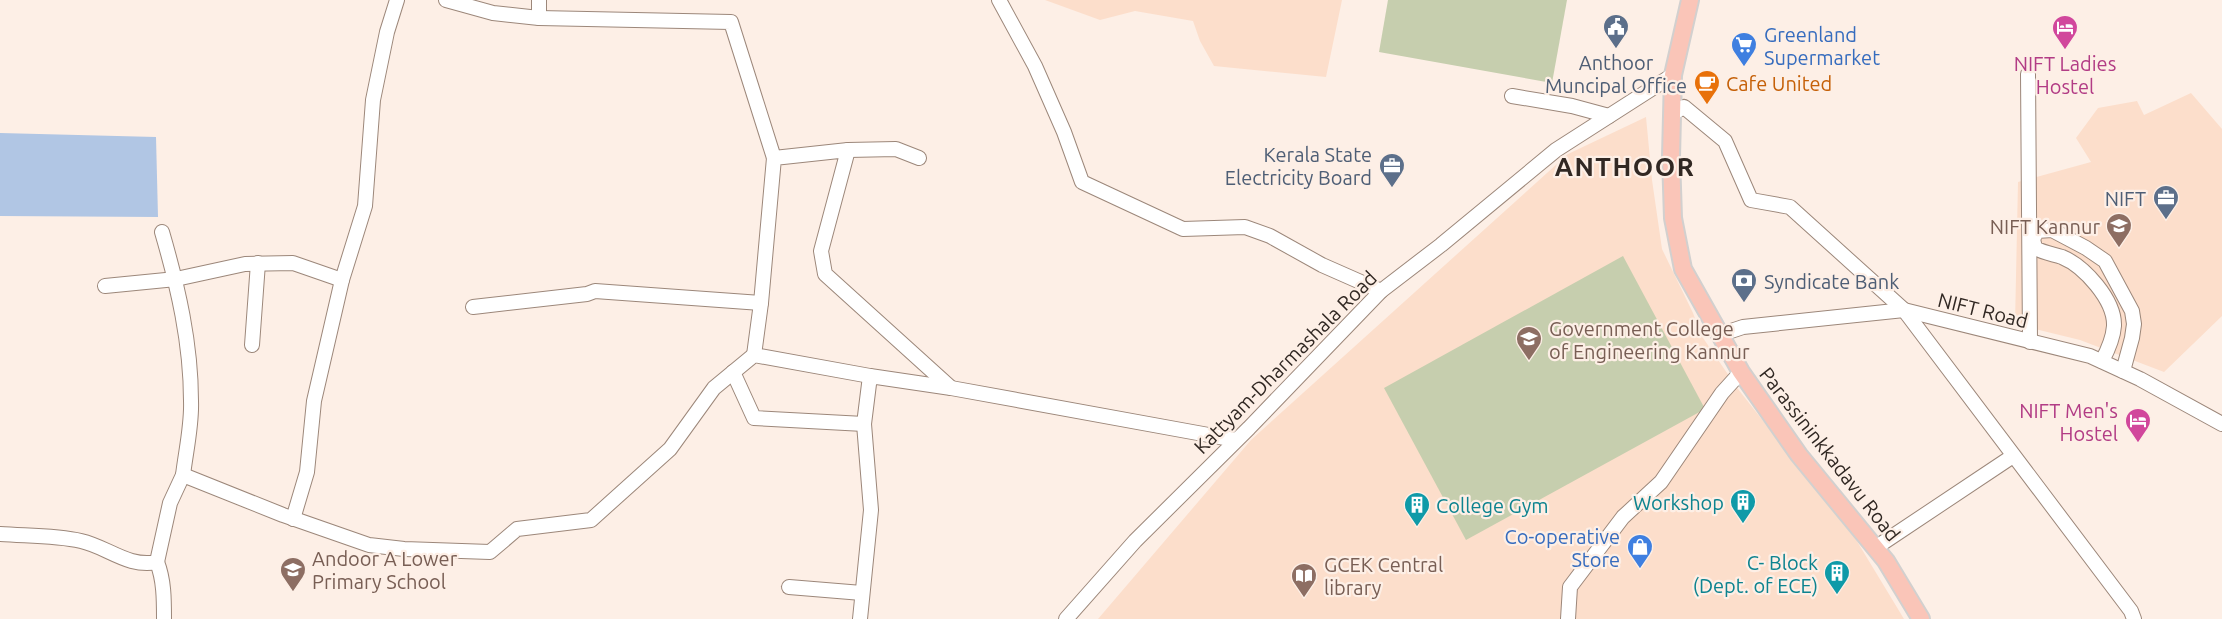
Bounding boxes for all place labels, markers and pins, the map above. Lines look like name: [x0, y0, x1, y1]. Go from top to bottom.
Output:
public building icon: Anthoor Muncipal Office: [1601, 12, 1631, 50]
hotel icon: NIFT Ladies Hostel: [2050, 13, 2080, 51]
place label: Greenland Supermarket: [1764, 23, 1880, 69]
supermarket icon: Greenland Supermarket: [1729, 30, 1759, 68]
place label: Anthoor Muncipal Office: [1545, 51, 1687, 97]
place label: NIFT Ladies Hostel: [2014, 52, 2116, 98]
cafe icon: Cafe United: [1692, 68, 1722, 106]
place label: Cafe United: [1726, 72, 1832, 95]
place label: Kerala State Electricity Board: [1225, 143, 1372, 189]
office icon: Kerala State Electricity Board: [1377, 151, 1407, 189]
office icon: NIFT: [2151, 183, 2181, 221]
place label: NIFT: [2105, 187, 2146, 210]
school or university icon: NIFT Kannur: [2104, 211, 2134, 249]
place label: NIFT Kannur: [1990, 215, 2100, 238]
bank icon: Syndicate Bank: [1729, 266, 1759, 304]
place label: Syndicate Bank: [1764, 270, 1899, 293]
place label: Government College of Engineering Kannur: [1549, 317, 1750, 363]
school or university icon: Government College of Engineering Kannur: [1514, 324, 1544, 362]
place label: NIFT Men's Hostel: [2019, 399, 2118, 445]
hotel icon: NIFT Men's Hostel: [2123, 406, 2153, 444]
building icon: Workshop: [1728, 487, 1758, 525]
building icon: College Gym: [1402, 490, 1432, 528]
place label: Workshop: [1633, 491, 1724, 514]
place label: College Gym: [1436, 494, 1549, 517]
place label: Co-operative Store: [1505, 525, 1620, 571]
shop icon: Co-operative Store: [1625, 532, 1655, 570]
place label: Andoor A Lower Primary School: [312, 547, 458, 593]
place label: C- Block (Dept. of ECE): [1693, 551, 1818, 597]
place label: GCEK Central library: [1324, 553, 1443, 599]
school or university icon: Andoor A Lower Primary School: [278, 555, 308, 593]
building icon: C- Block (Dept. of ECE): [1822, 558, 1852, 596]
library icon: GCEK Central library: [1289, 561, 1319, 599]

